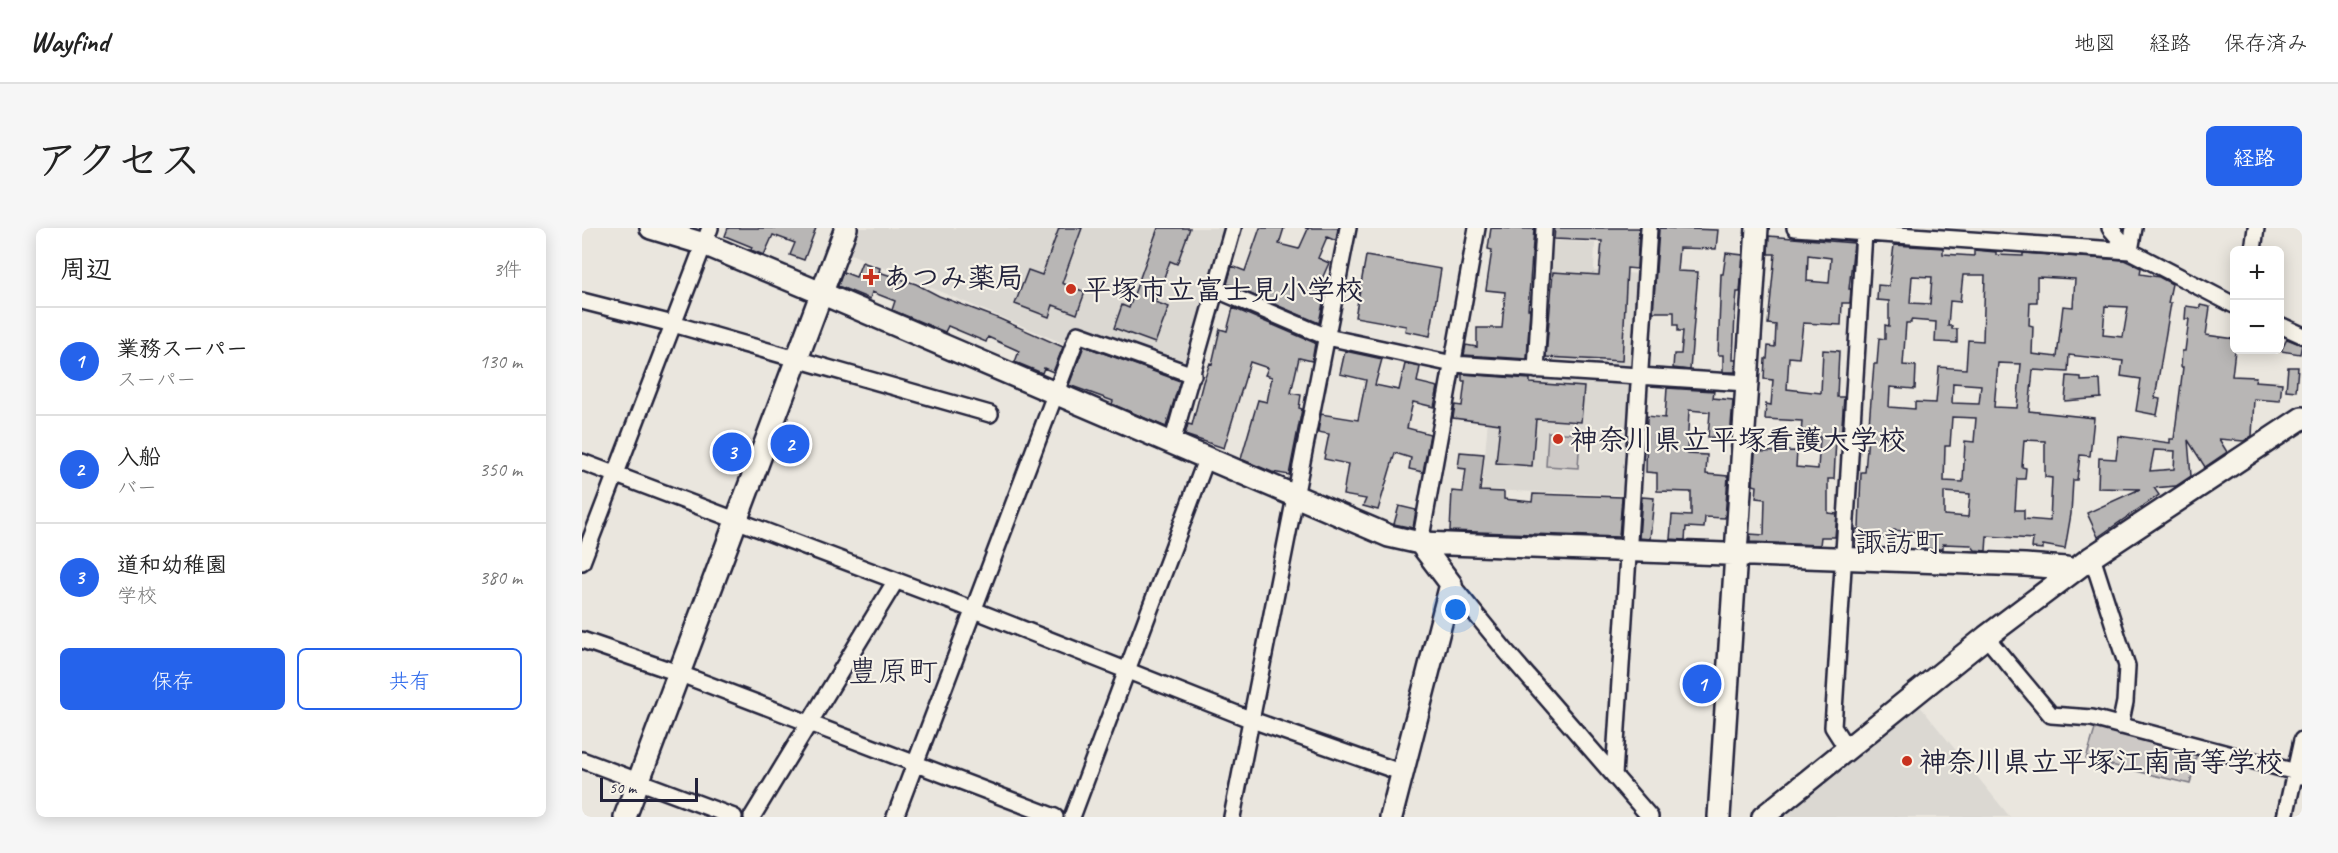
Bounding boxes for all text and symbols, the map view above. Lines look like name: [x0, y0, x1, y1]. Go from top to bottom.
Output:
text: Wayfind: [30, 24, 109, 59]
text: 地図: [2074, 30, 2116, 56]
text: 経路: [2149, 30, 2191, 56]
text: 保存済み: [2224, 30, 2308, 56]
button: 経路: [2206, 126, 2302, 186]
text: アクセス: [36, 134, 201, 187]
map controls: [2230, 246, 2284, 354]
button: +: [2230, 246, 2284, 300]
text: 周辺: [60, 253, 112, 286]
text: 3件: [493, 257, 522, 282]
place label: あつみ薬局: [883, 260, 1024, 295]
marker: あつみ薬局: [864, 270, 878, 284]
place label: 平塚市立富士見小学校: [1083, 272, 1363, 307]
marker: 平塚市立富士見小学校: [1064, 282, 1078, 296]
button: −: [2230, 300, 2284, 354]
text: 業務スーパー: [117, 335, 248, 363]
text: 1: [75, 349, 84, 374]
text: 130 m: [479, 349, 522, 374]
text: スーパー: [117, 367, 196, 392]
pin: 2: [770, 422, 810, 466]
place label: 神奈川県立平塚看護大学校: [1570, 422, 1906, 457]
pin: 3: [712, 430, 752, 474]
marker: 神奈川県立平塚看護大学校: [1551, 432, 1565, 446]
text: 入船: [117, 443, 161, 471]
text: 2: [75, 457, 84, 482]
text: 350 m: [479, 457, 522, 482]
text: バー: [117, 475, 157, 500]
district label: 諏訪町: [1854, 523, 1944, 561]
text: 道和幼稚園: [117, 551, 227, 579]
text: 3: [75, 565, 84, 590]
text: 380 m: [479, 565, 522, 590]
text: 学校: [117, 583, 157, 608]
your location: [1441, 595, 1470, 624]
button: 保存: [60, 648, 285, 710]
button: 共有: [297, 648, 522, 710]
district label: 豊原町: [848, 652, 938, 690]
pin: 1: [1682, 662, 1722, 706]
place label: 神奈川県立平塚江南高等学校: [1919, 744, 2283, 779]
marker: 神奈川県立平塚江南高等学校: [1900, 754, 1914, 768]
scale bar: [600, 775, 698, 802]
text: 50 m: [609, 778, 636, 798]

